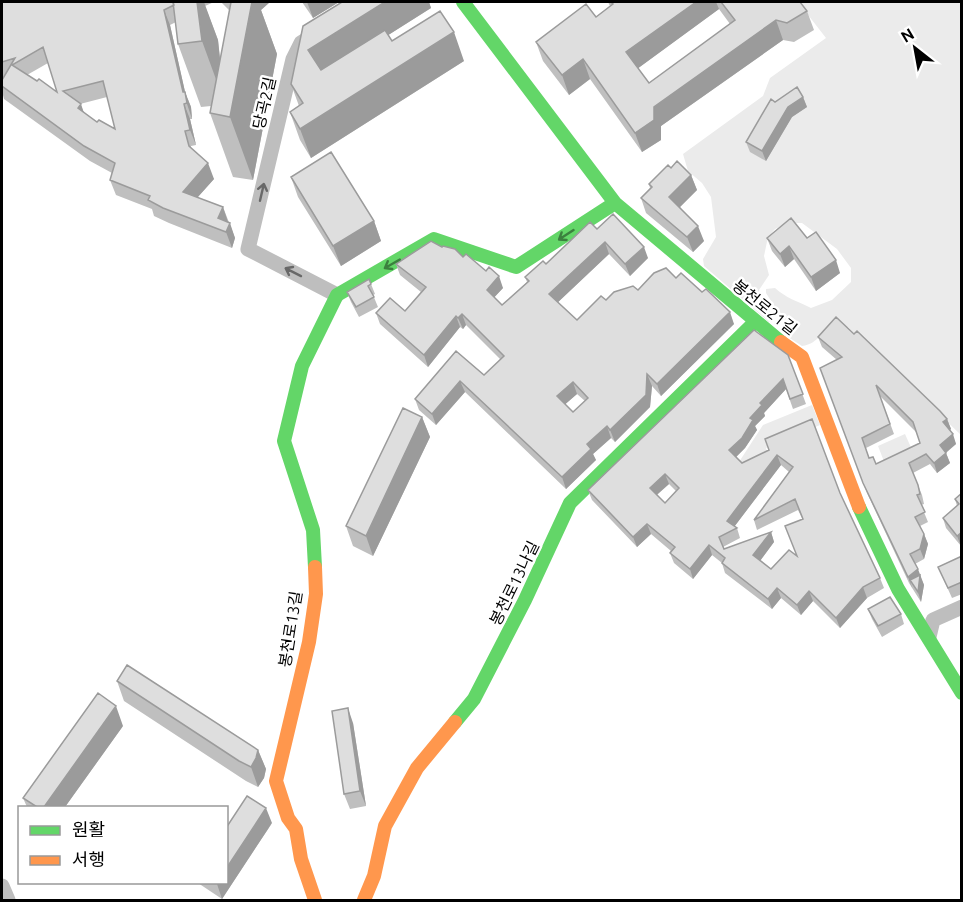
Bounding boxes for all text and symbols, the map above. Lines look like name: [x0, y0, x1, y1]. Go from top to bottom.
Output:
north arrow: [885, 18, 945, 78]
text: N: [898, 24, 917, 46]
street label: 당곡2길: [249, 75, 279, 131]
one-way arrow: [256, 183, 268, 202]
one-way arrow: [558, 229, 575, 241]
one-way arrow: [384, 258, 401, 270]
one-way arrow: [284, 266, 302, 277]
street label: 봉천로21길: [729, 276, 801, 338]
street label: 봉천로13나길: [486, 538, 542, 628]
street label: 봉천로13길: [275, 590, 305, 668]
legend: [18, 806, 228, 884]
text: 원활: [72, 819, 105, 839]
text: 서행: [72, 849, 105, 869]

